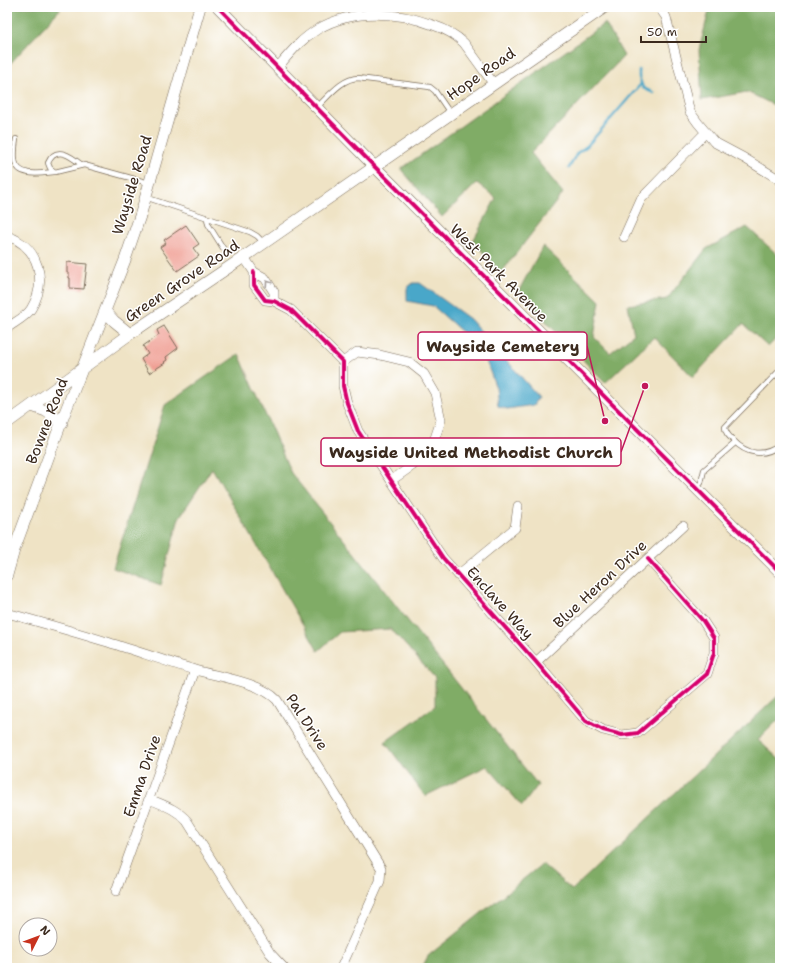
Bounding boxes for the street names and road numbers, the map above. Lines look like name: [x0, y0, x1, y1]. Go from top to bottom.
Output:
street label: Hope Road: [443, 43, 520, 105]
street label: Wayside Road: [107, 132, 157, 237]
street label: West Park Avenue: [446, 220, 552, 326]
street label: Green Grove Road: [121, 235, 244, 327]
street label: Bowne Road: [21, 374, 73, 467]
street label: Blue Heron Drive: [549, 535, 651, 633]
street label: Enclave Way: [462, 562, 538, 644]
street label: Pal Drive: [281, 690, 333, 754]
street label: Emma Drive: [119, 732, 165, 820]

